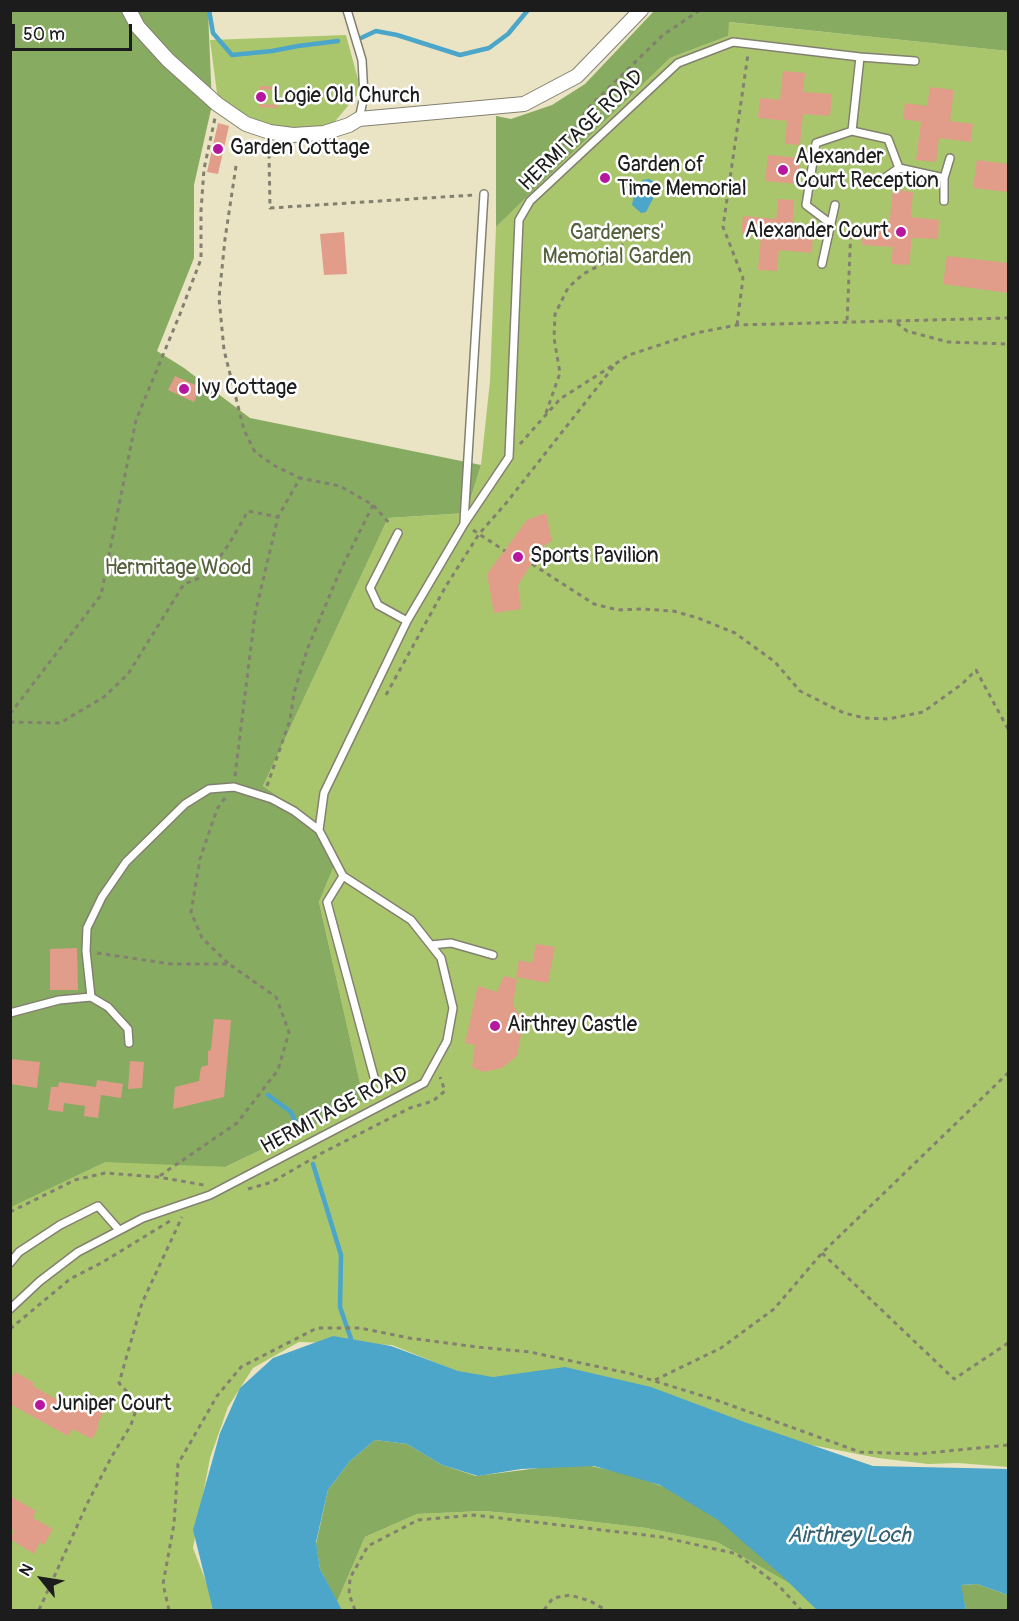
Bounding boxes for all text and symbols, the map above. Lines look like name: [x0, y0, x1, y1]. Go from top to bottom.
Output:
scale bar: [15, 12, 135, 50]
text: 50 m: [23, 23, 65, 46]
street label: HERMITAGE ROAD: [514, 65, 650, 197]
place label: Logie Old Church: [273, 84, 420, 110]
marker: Logie Old Church: [254, 90, 268, 104]
place label: Garden Cottage: [230, 136, 369, 162]
marker: Garden Cottage: [211, 142, 225, 156]
place label: Alexander Court Reception: [795, 145, 939, 195]
place label: Garden of Time Memorial: [617, 153, 747, 203]
marker: Alexander Court Reception: [776, 163, 790, 177]
marker: Garden of Time Memorial: [598, 171, 612, 185]
place label: Alexander Court: [745, 219, 889, 245]
park label: Gardeners' Memorial Garden: [543, 221, 691, 271]
marker: Alexander Court: [894, 225, 908, 239]
place label: Ivy Cottage: [196, 376, 297, 402]
marker: Ivy Cottage: [177, 382, 191, 396]
place label: Sports Pavilion: [530, 544, 659, 570]
marker: Sports Pavilion: [511, 550, 525, 564]
park label: Hermitage Wood: [104, 556, 252, 582]
place label: Airthrey Castle: [507, 1013, 637, 1039]
marker: Airthrey Castle: [488, 1019, 502, 1033]
street label: HERMITAGE ROAD: [257, 1061, 413, 1161]
place label: Juniper Court: [52, 1392, 171, 1418]
marker: Juniper Court: [33, 1398, 47, 1412]
water label: Airthrey Loch: [787, 1523, 911, 1549]
north arrow: [12, 1549, 72, 1609]
text: N: [15, 1560, 38, 1580]

